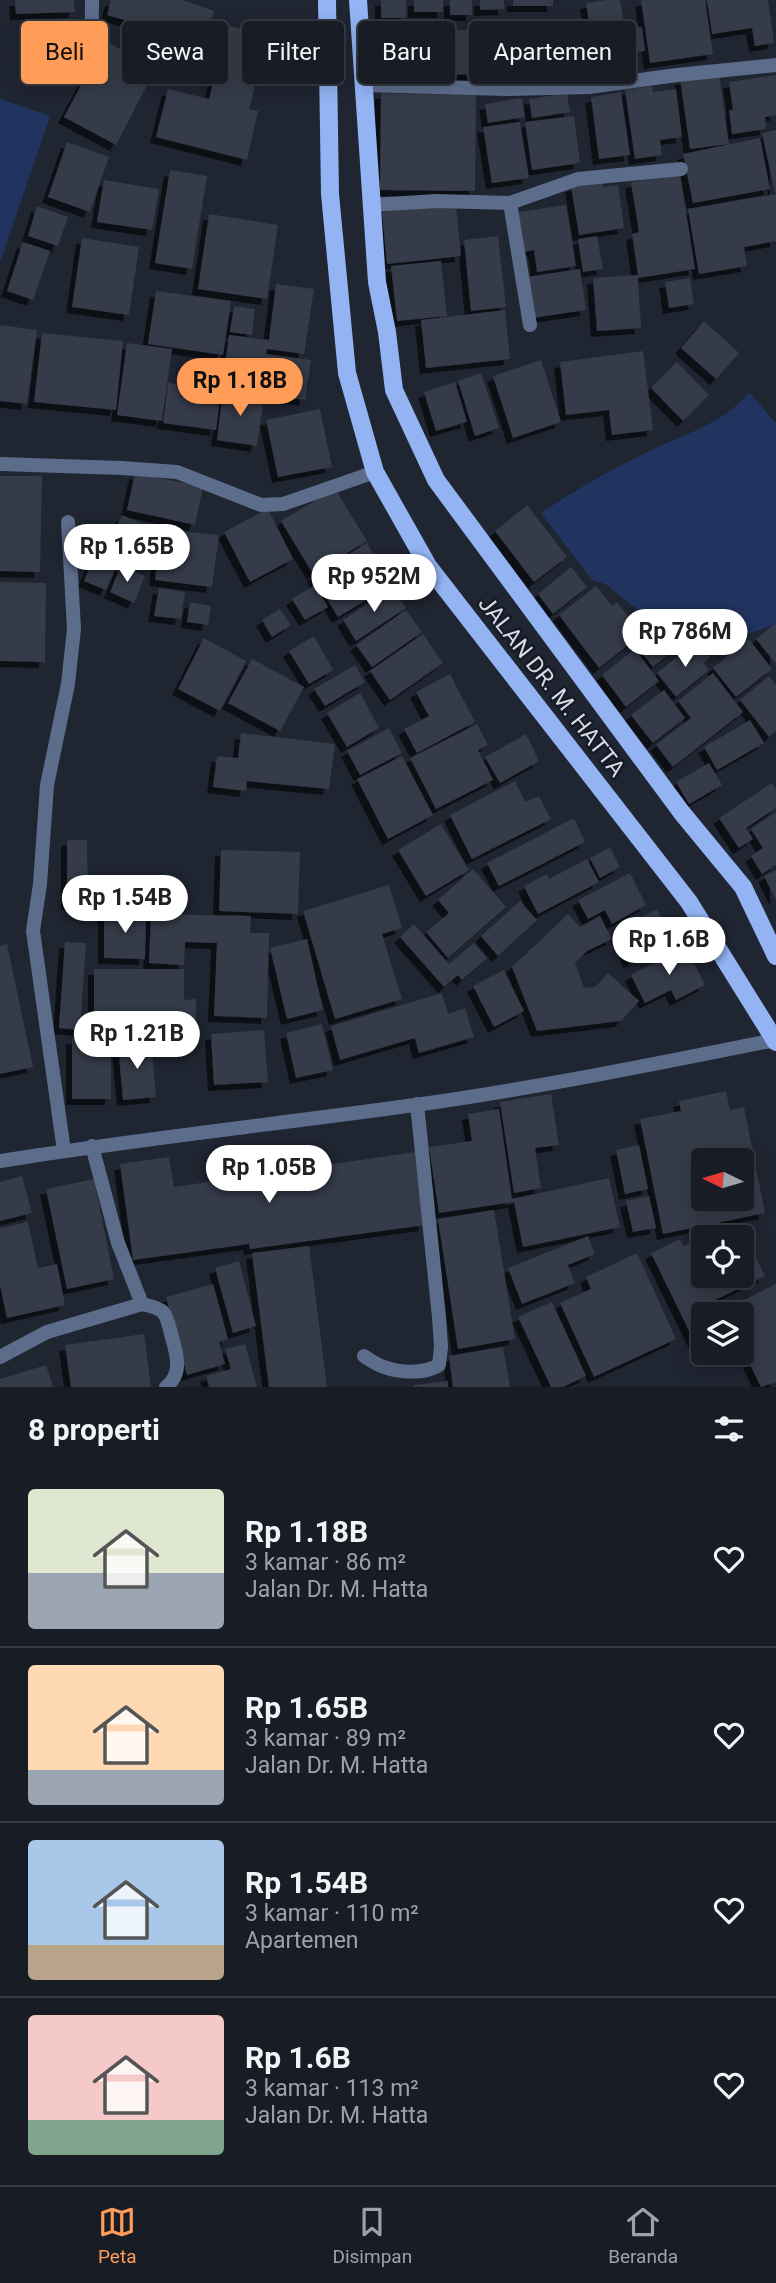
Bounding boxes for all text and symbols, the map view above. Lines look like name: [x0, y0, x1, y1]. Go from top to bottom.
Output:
chip: Beli: [21, 21, 108, 84]
chip: Sewa: [122, 21, 228, 84]
chip: Filter: [242, 21, 344, 84]
chip: Baru: [358, 21, 455, 84]
chip: Apartemen: [469, 21, 636, 84]
pin: Rp 1.18B: [168, 358, 312, 418]
text: Rp 1.18B: [193, 367, 287, 394]
pin: Rp 1.65B: [55, 524, 199, 584]
text: Rp 1.65B: [80, 533, 174, 560]
pin: Rp 952M: [309, 554, 439, 614]
text: Rp 952M: [327, 563, 421, 590]
street label: JALAN DR. M. HATTA: [473, 591, 631, 782]
pin: Rp 786M: [620, 610, 750, 669]
text: Rp 786M: [638, 618, 732, 645]
pin: Rp 1.54B: [53, 876, 197, 935]
text: Rp 1.54B: [78, 884, 172, 911]
pin: Rp 1.6B: [604, 918, 734, 977]
text: Rp 1.6B: [628, 926, 710, 953]
pin: Rp 1.21B: [65, 1012, 209, 1071]
text: Rp 1.21B: [90, 1020, 184, 1047]
pin: Rp 1.05B: [197, 1146, 341, 1205]
north arrow: [691, 1148, 754, 1211]
map controls: [691, 1148, 754, 1365]
text: Rp 1.05B: [222, 1154, 316, 1181]
button: locate: [691, 1225, 754, 1288]
button: layers: [691, 1302, 754, 1365]
icon: filters: [710, 1410, 748, 1448]
text: 8 properti: [28, 1412, 160, 1447]
text: Rp 1.18B: [245, 1514, 368, 1549]
icon: home: [84, 1517, 168, 1601]
icon: heart: [710, 1540, 748, 1578]
text: 3 kamar · 86 m²: [245, 1549, 406, 1576]
text: Jalan Dr. M. Hatta: [245, 1576, 428, 1603]
text: Rp 1.65B: [245, 1690, 368, 1725]
icon: home: [84, 1693, 168, 1777]
icon: heart: [710, 1716, 748, 1754]
text: 3 kamar · 89 m²: [245, 1725, 406, 1752]
text: Jalan Dr. M. Hatta: [245, 1752, 428, 1779]
text: Rp 1.54B: [245, 1865, 368, 1900]
icon: home: [84, 1868, 168, 1952]
icon: heart: [710, 1891, 748, 1929]
text: 3 kamar · 110 m²: [245, 1900, 419, 1927]
text: Apartemen: [245, 1927, 359, 1954]
text: Rp 1.6B: [245, 2040, 351, 2075]
icon: home: [84, 2043, 168, 2127]
icon: heart: [710, 2066, 748, 2104]
text: 3 kamar · 113 m²: [245, 2075, 419, 2102]
text: Jalan Dr. M. Hatta: [245, 2102, 428, 2129]
tab: Peta: [98, 2203, 136, 2268]
tab: Disimpan: [332, 2203, 412, 2268]
tab: Beranda: [608, 2203, 678, 2268]

